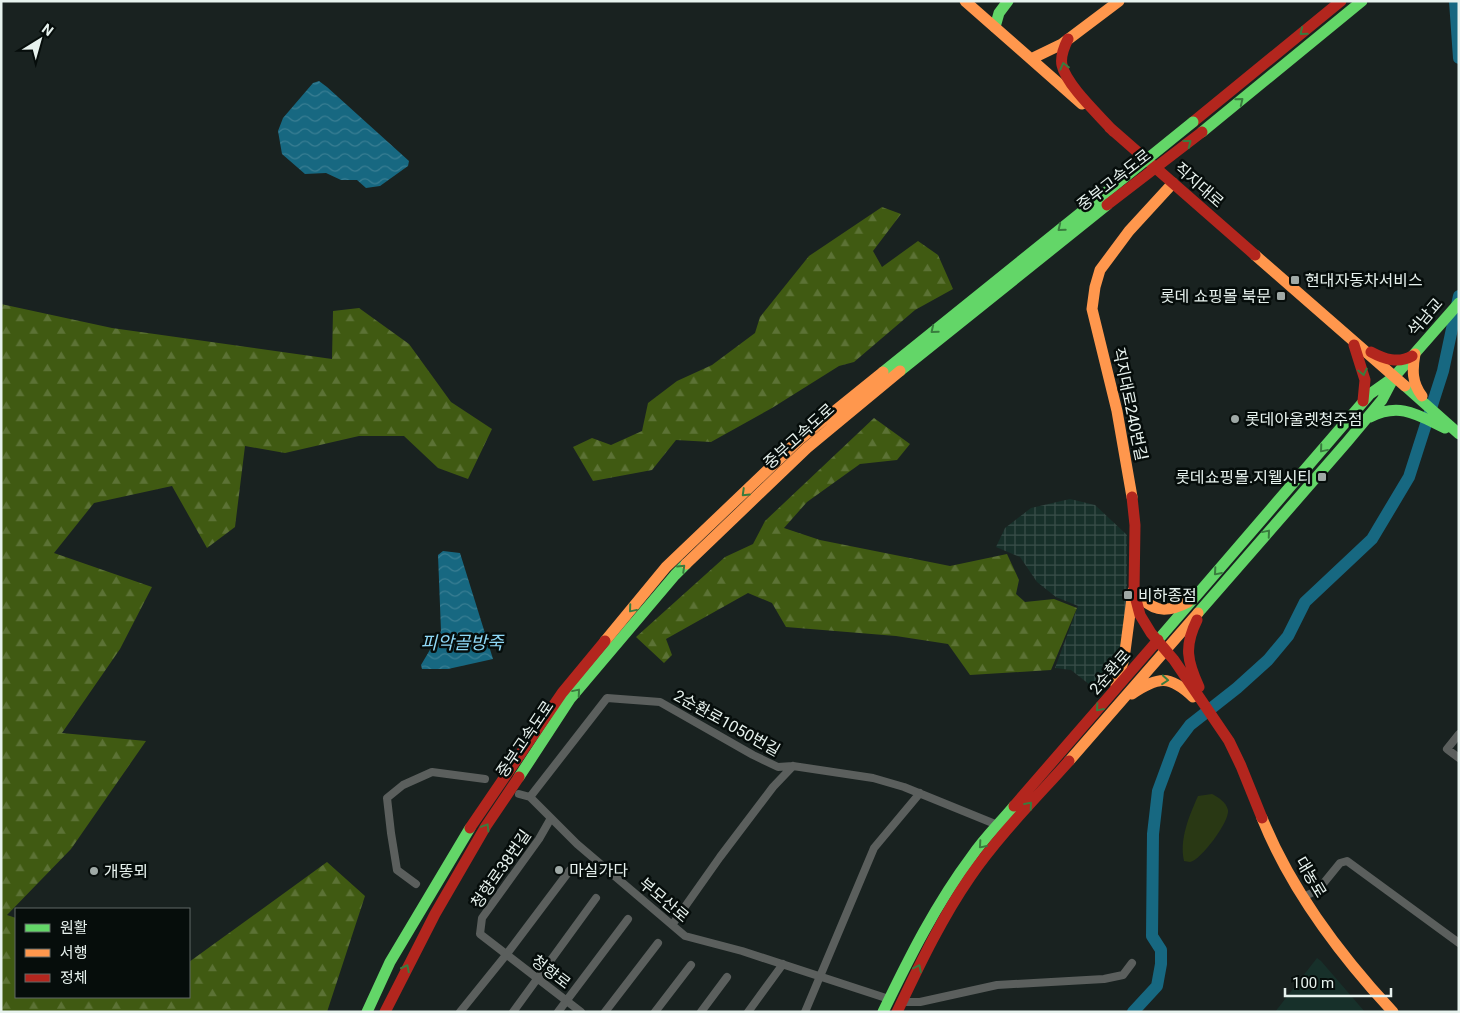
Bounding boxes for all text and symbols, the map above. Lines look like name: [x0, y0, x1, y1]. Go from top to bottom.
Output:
north arrow: [15, 15, 65, 65]
text: N: [39, 20, 57, 39]
one-way arrow: [1300, 27, 1309, 36]
one-way arrow: [1059, 61, 1070, 70]
one-way arrow: [1234, 99, 1243, 107]
one-way arrow: [1182, 141, 1191, 149]
street label: 중부고속도로: [1073, 145, 1155, 215]
street label: 직지대로: [1171, 159, 1228, 212]
one-way arrow: [1058, 223, 1067, 231]
place label: 현대자동차서비스: [1305, 271, 1423, 290]
marker: 현대자동차서비스: [1289, 274, 1301, 286]
place label: 롯데 쇼핑몰 북문: [1160, 287, 1271, 306]
marker: 롯데 쇼핑몰 북문: [1275, 290, 1287, 302]
street label: 석남교: [1403, 294, 1447, 340]
one-way arrow: [931, 324, 940, 332]
street label: 직지대로240번길: [1109, 346, 1151, 462]
one-way arrow: [1357, 367, 1368, 376]
street label: 중부고속도로: [760, 399, 838, 473]
place label: 롯데아울렛청주점: [1245, 410, 1363, 429]
marker: 롯데아울렛청주점: [1229, 413, 1241, 425]
one-way arrow: [1320, 444, 1329, 453]
place label: 롯데쇼핑몰.지웰시티: [1175, 468, 1312, 487]
marker: 롯데쇼핑몰.지웰시티: [1316, 471, 1328, 483]
one-way arrow: [741, 487, 750, 496]
one-way arrow: [1261, 530, 1270, 539]
one-way arrow: [677, 565, 686, 574]
one-way arrow: [1214, 567, 1223, 576]
place label: 비하종점: [1138, 586, 1197, 605]
marker: 비하종점: [1122, 589, 1134, 601]
one-way arrow: [629, 603, 637, 612]
water label: 피악골방죽: [421, 632, 505, 653]
street label: 2순환로: [1085, 646, 1135, 698]
one-way arrow: [1161, 675, 1169, 686]
street label: 2순환로1050번길: [671, 686, 783, 760]
one-way arrow: [571, 688, 580, 697]
street label: 중부고속도로: [492, 697, 558, 781]
one-way arrow: [1096, 703, 1105, 712]
one-way arrow: [1023, 802, 1032, 811]
one-way arrow: [480, 823, 490, 832]
street label: 청향로38번길: [467, 826, 535, 912]
one-way arrow: [979, 839, 988, 848]
street label: 대농로: [1291, 853, 1331, 901]
place label: 마실가다: [569, 861, 628, 880]
place label: 개똥뫼: [104, 862, 148, 881]
marker: 마실가다: [553, 864, 565, 876]
marker: 개똥뫼: [88, 865, 100, 877]
street label: 부모산로: [635, 874, 693, 926]
legend: [15, 908, 190, 998]
text: 원활: [60, 919, 88, 937]
text: 서행: [60, 944, 88, 962]
street label: 청향로: [528, 951, 575, 993]
one-way arrow: [400, 964, 410, 973]
one-way arrow: [912, 964, 923, 973]
scale bar: [1285, 966, 1391, 998]
text: 정체: [60, 969, 88, 987]
text: 100 m: [1292, 974, 1334, 992]

